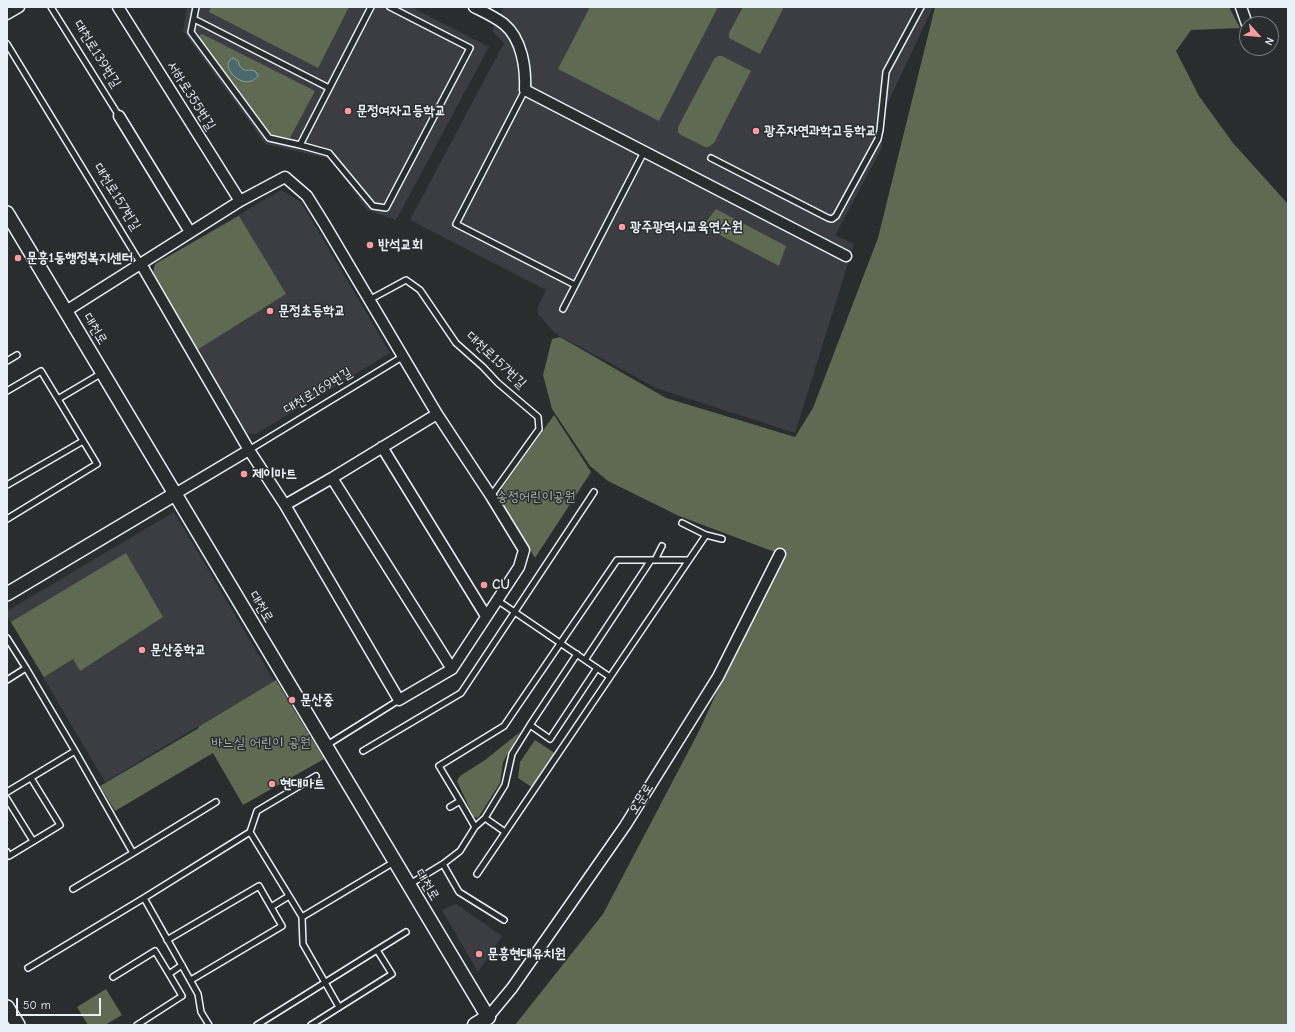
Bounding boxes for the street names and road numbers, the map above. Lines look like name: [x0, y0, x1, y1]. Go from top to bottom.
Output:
street label: 대천로139번길: [70, 17, 124, 91]
street label: 서하로355번길: [163, 58, 219, 134]
street label: 대천로157번길: [90, 160, 144, 234]
street label: 대천로: [79, 310, 111, 348]
street label: 대천로157번길: [462, 328, 530, 392]
street label: 대천로169번길: [281, 364, 355, 418]
street label: 대천로: [245, 588, 277, 626]
street label: 오문로: [625, 780, 657, 818]
street label: 대천로: [411, 866, 443, 904]

